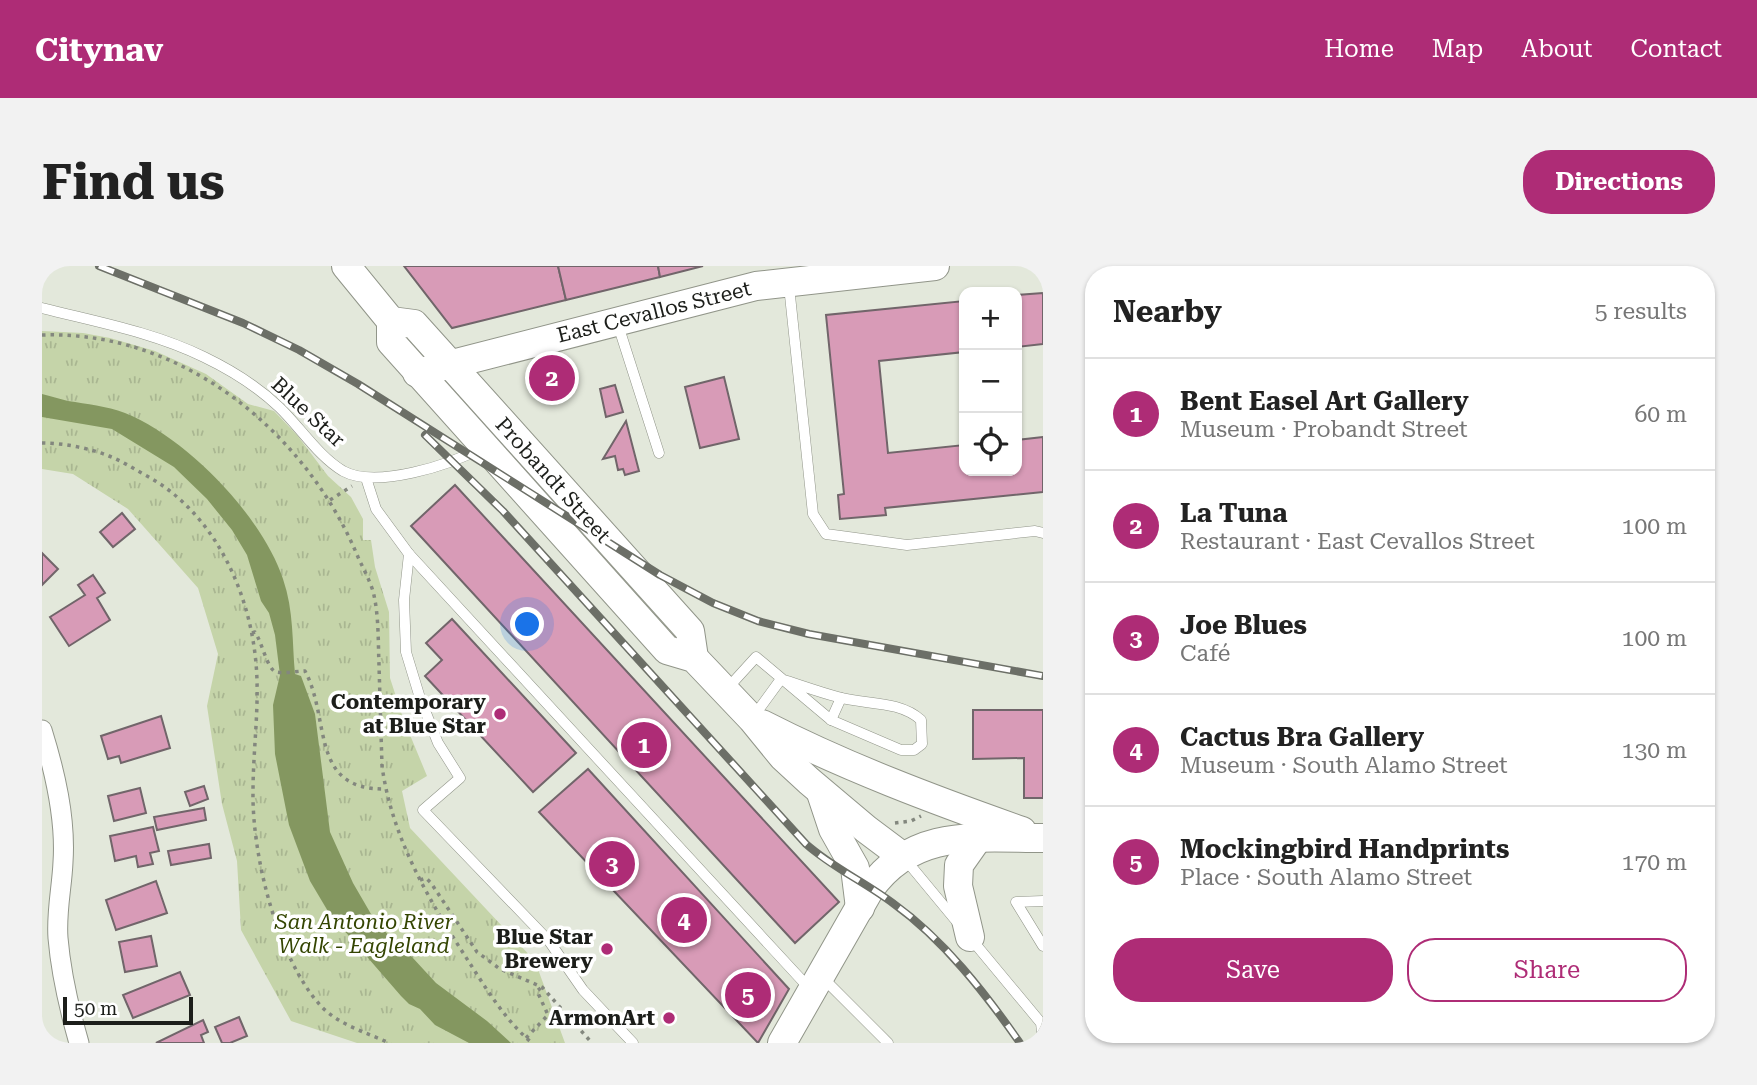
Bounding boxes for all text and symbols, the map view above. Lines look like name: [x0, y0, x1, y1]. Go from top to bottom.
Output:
text: Citynav: [35, 30, 163, 69]
text: Home: [1324, 35, 1394, 63]
text: Map: [1432, 35, 1483, 63]
text: About: [1521, 35, 1592, 63]
text: Contact: [1630, 35, 1722, 63]
button: Directions: [1523, 150, 1715, 214]
text: Find us: [42, 154, 225, 211]
street label: East Cevallos Street: [555, 276, 754, 348]
map controls: [959, 287, 1022, 476]
button: +: [959, 287, 1022, 350]
text: Nearby: [1113, 294, 1222, 329]
text: 5 results: [1595, 298, 1687, 325]
button: −: [959, 350, 1022, 413]
pin: 2: [529, 352, 575, 404]
street label: Blue Star: [266, 372, 350, 452]
text: Bent Easel Art Gallery: [1180, 386, 1469, 416]
text: 1: [1130, 401, 1142, 428]
text: 60 m: [1634, 401, 1687, 428]
street label: Probandt Street: [491, 413, 616, 548]
button: locate: [959, 413, 1022, 476]
text: Museum · Probandt Street: [1180, 416, 1468, 443]
text: La Tuna: [1180, 498, 1287, 528]
text: 2: [1130, 513, 1142, 540]
text: 100 m: [1622, 513, 1687, 540]
text: Restaurant · East Cevallos Street: [1180, 528, 1535, 555]
your location: [510, 607, 544, 641]
text: Joe Blues: [1180, 610, 1307, 640]
text: 3: [1130, 625, 1142, 652]
text: 100 m: [1622, 625, 1687, 652]
text: Café: [1180, 640, 1230, 667]
place label: Contemporary at Blue Star: [331, 690, 486, 738]
marker: Contemporary at Blue Star: [492, 706, 508, 722]
pin: 1: [621, 719, 667, 771]
text: Cactus Bra Gallery: [1180, 722, 1424, 752]
text: 4: [1130, 737, 1142, 764]
text: 130 m: [1622, 737, 1687, 764]
text: Museum · South Alamo Street: [1180, 752, 1508, 779]
text: Mockingbird Handprints: [1180, 834, 1509, 864]
pin: 3: [589, 838, 635, 890]
text: 5: [1130, 849, 1142, 876]
text: 170 m: [1622, 849, 1687, 876]
text: Place · South Alamo Street: [1180, 864, 1472, 891]
pin: 4: [661, 894, 707, 946]
park label: San Antonio River Walk - Eagleland: [274, 910, 453, 958]
place label: Blue Star Brewery: [496, 925, 593, 973]
button: Save: [1113, 938, 1393, 1002]
button: Share: [1407, 938, 1687, 1002]
marker: Blue Star Brewery: [599, 941, 615, 957]
pin: 5: [725, 969, 771, 1021]
scale bar: [63, 994, 192, 1026]
text: 50 m: [74, 997, 117, 1020]
place label: ArmonArt: [549, 1006, 655, 1030]
marker: ArmonArt: [661, 1010, 677, 1026]

